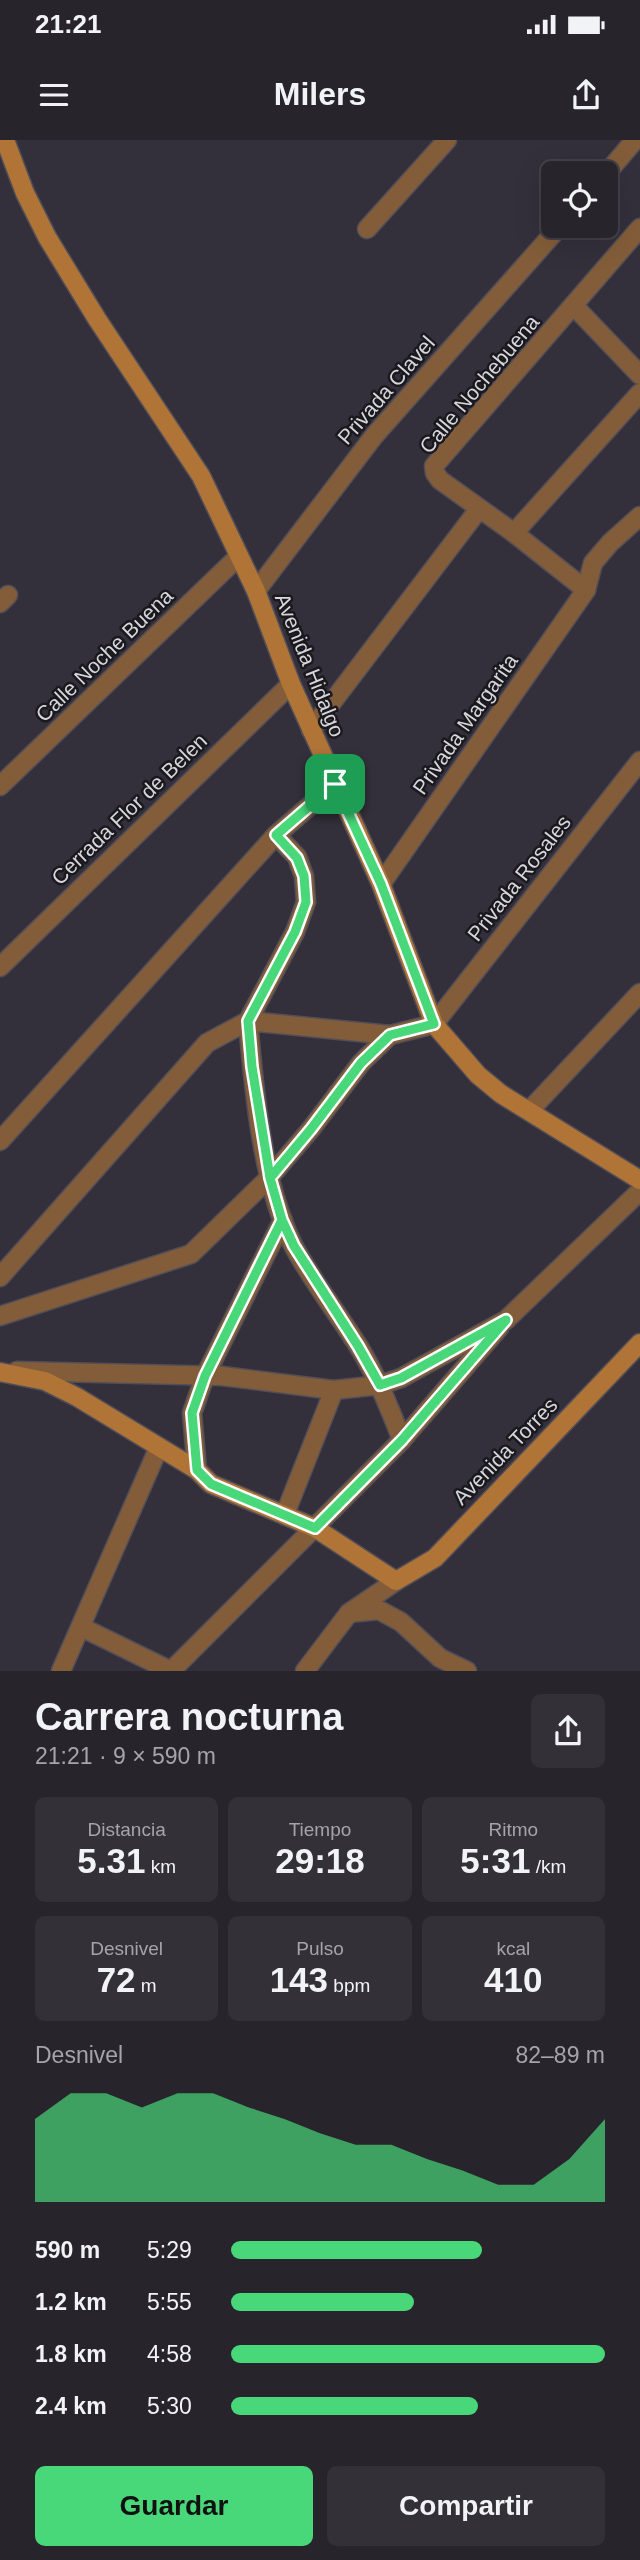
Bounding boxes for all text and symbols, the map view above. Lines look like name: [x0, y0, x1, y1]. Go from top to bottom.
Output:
text: 21:21: [35, 9, 102, 39]
icon: menu: [35, 76, 73, 114]
text: Milers: [274, 76, 366, 112]
icon: share: [567, 76, 605, 114]
map controls: [541, 161, 618, 238]
button: locate: [541, 161, 618, 238]
street label: Calle Nochebuena: [415, 310, 544, 458]
street label: Privada Clavel: [333, 331, 439, 449]
street label: Calle Noche Buena: [31, 584, 177, 726]
street label: Avenida Hidalgo: [271, 590, 349, 740]
street label: Privada Margarita: [408, 649, 522, 798]
street label: Cerrada Flor de Belen: [47, 729, 211, 889]
pin: [305, 754, 365, 814]
icon: arrive: [316, 765, 354, 803]
street label: Privada Rosales: [463, 811, 575, 945]
street label: Avenida Torres: [448, 1393, 562, 1509]
button: share: [531, 1694, 605, 1768]
text: Carrera nocturna: [35, 1696, 343, 1738]
text: 21:21 · 9 × 590 m: [35, 1743, 216, 1769]
text: Distancia: [88, 1819, 166, 1840]
text: Tiempo: [289, 1819, 351, 1840]
text: Ritmo: [489, 1819, 538, 1840]
text: 5.31: [77, 1841, 145, 1880]
text: 29:18: [275, 1841, 365, 1880]
text: 5:31: [460, 1841, 530, 1880]
text: km: [145, 1856, 176, 1877]
text: /km: [530, 1856, 566, 1877]
text: Desnivel: [90, 1938, 163, 1959]
text: Pulso: [296, 1938, 344, 1959]
text: kcal: [496, 1938, 530, 1959]
text: 72: [97, 1960, 136, 1999]
text: 143: [270, 1960, 328, 1999]
text: 410: [484, 1960, 543, 1999]
text: m: [136, 1975, 157, 1996]
text: bpm: [328, 1975, 370, 1996]
text: Desnivel: [35, 2042, 123, 2068]
text: 82–89 m: [515, 2042, 605, 2068]
text: 590 m: [35, 2237, 100, 2263]
text: 5:29: [147, 2237, 192, 2263]
text: 1.2 km: [35, 2289, 107, 2315]
text: 5:55: [147, 2289, 192, 2315]
text: 1.8 km: [35, 2341, 107, 2367]
text: 4:58: [147, 2341, 192, 2367]
text: 2.4 km: [35, 2393, 107, 2419]
text: 5:30: [147, 2393, 192, 2419]
button: Guardar: [35, 2466, 313, 2546]
button: Compartir: [327, 2466, 605, 2546]

